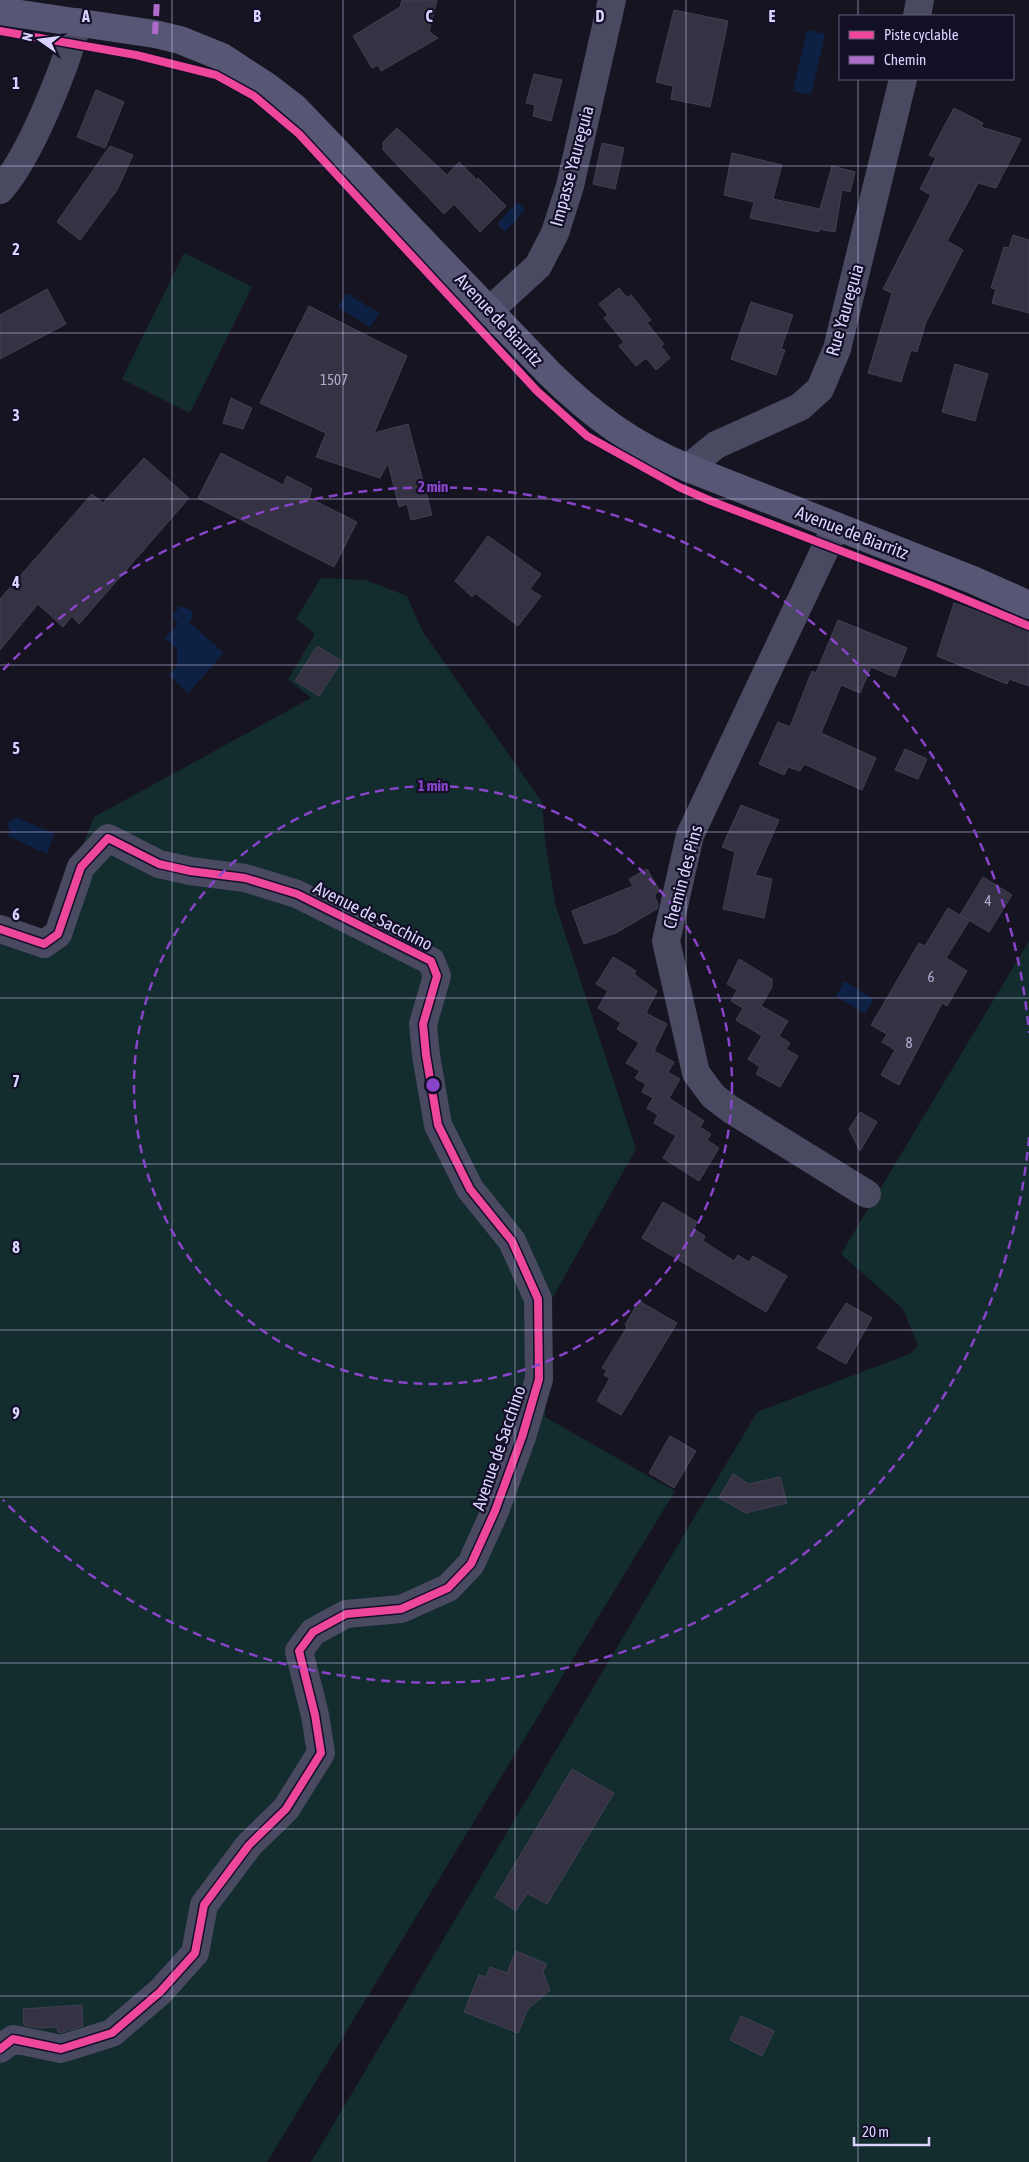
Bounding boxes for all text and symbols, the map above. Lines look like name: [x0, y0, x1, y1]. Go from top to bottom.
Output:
text: A: [81, 7, 90, 25]
text: B: [253, 7, 261, 25]
text: C: [425, 7, 433, 25]
text: D: [596, 7, 605, 25]
text: E: [769, 7, 776, 25]
north arrow: [15, 15, 65, 65]
legend: [839, 15, 1014, 80]
text: Piste cyclable: [884, 26, 959, 43]
text: N: [19, 31, 36, 43]
text: Chemin: [884, 51, 926, 68]
text: 1: [12, 74, 20, 92]
street label: Impasse Yaureguia: [545, 103, 598, 229]
text: 2: [12, 240, 20, 258]
street label: Rue Yaureguia: [821, 261, 868, 358]
street label: Avenue de Biarritz: [451, 269, 548, 371]
house number: 1507: [320, 371, 348, 388]
text: 3: [12, 406, 20, 424]
text: 2 min: [418, 478, 448, 495]
street label: Avenue de Biarritz: [793, 501, 912, 564]
text: 4: [11, 573, 20, 591]
text: 5: [12, 739, 20, 757]
text: 1 min: [418, 777, 448, 794]
street label: Chemin des Pins: [659, 823, 706, 931]
street label: Avenue de Sacchino: [310, 877, 436, 955]
house number: 4: [984, 892, 992, 909]
text: 6: [12, 905, 20, 923]
house number: 6: [927, 968, 935, 985]
house number: 8: [905, 1034, 913, 1051]
text: 7: [12, 1072, 20, 1090]
centre of rings: [424, 1076, 442, 1094]
text: 8: [12, 1238, 20, 1256]
street label: Avenue de Sacchino: [467, 1383, 530, 1513]
text: 9: [12, 1404, 20, 1422]
scale bar: [854, 2114, 929, 2146]
text: 20 m: [862, 2123, 889, 2140]

